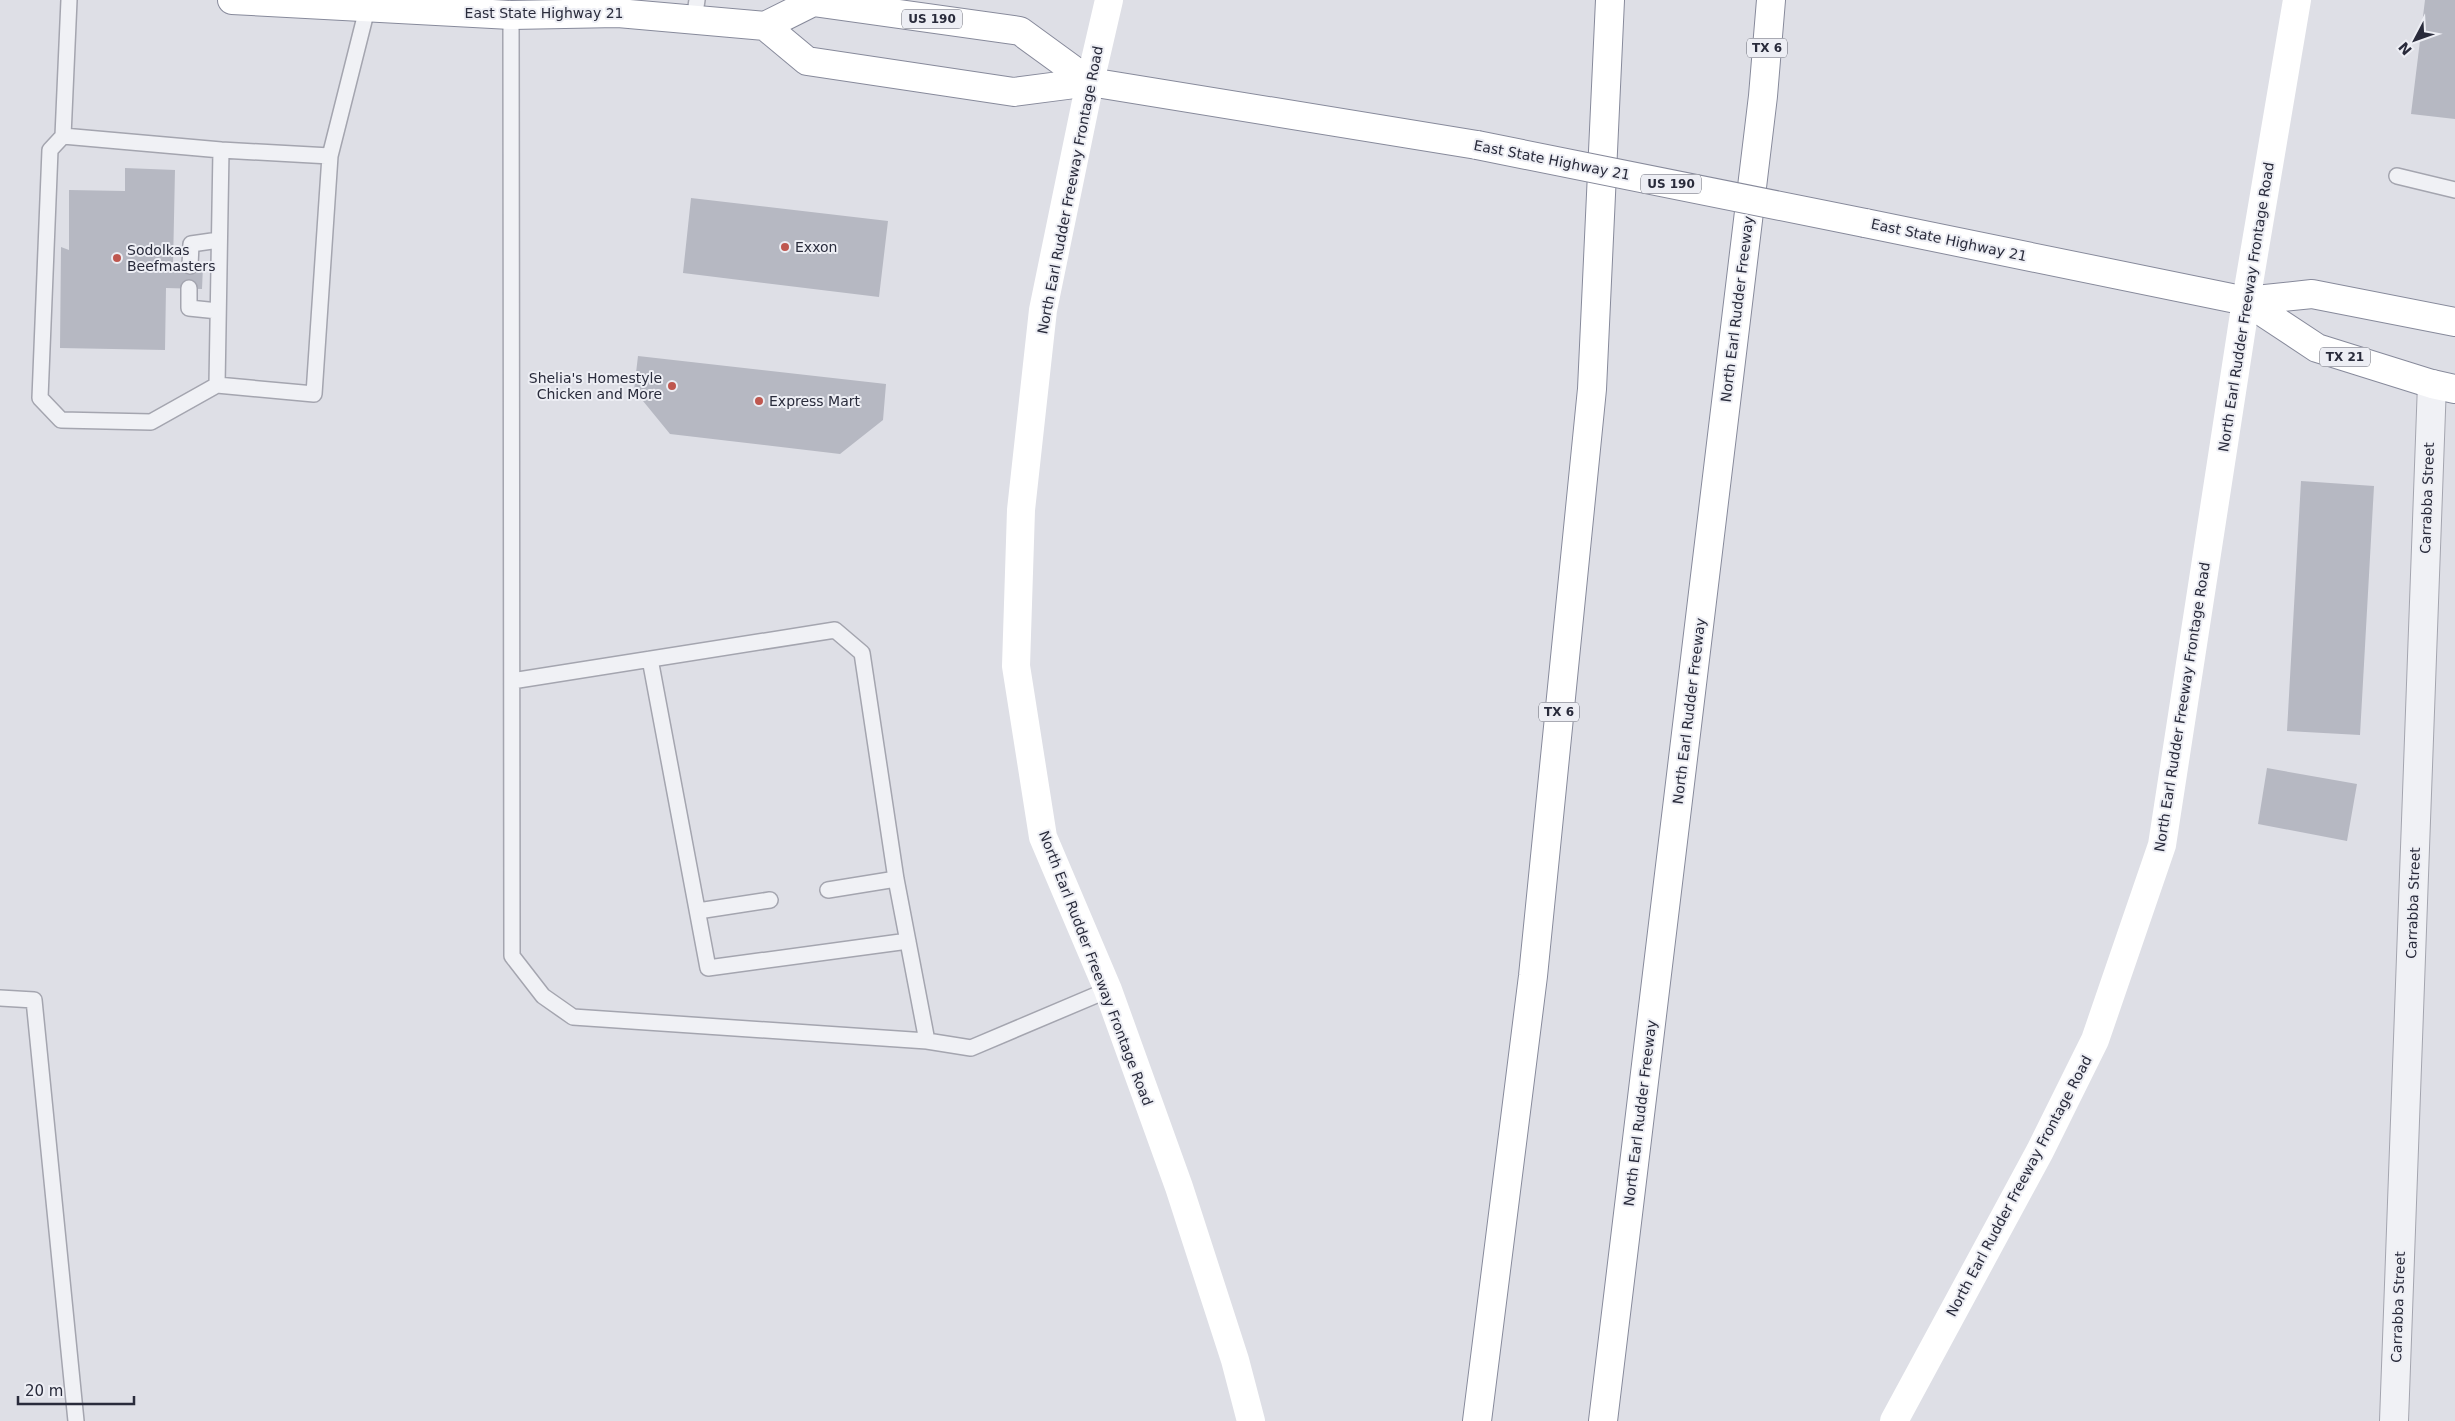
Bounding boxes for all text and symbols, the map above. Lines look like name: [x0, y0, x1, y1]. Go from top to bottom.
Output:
street label: East State Highway 21: [465, 5, 623, 21]
road number: US 190: [902, 10, 962, 28]
north arrow: [2390, 15, 2440, 65]
road number: TX 6: [1747, 38, 1787, 58]
text: N: [2395, 39, 2415, 58]
street label: North Earl Rudder Freeway Frontage Road: [1034, 45, 1106, 335]
street label: East State Highway 21: [1472, 137, 1632, 183]
street label: North Earl Rudder Freeway Frontage Road: [2215, 161, 2277, 453]
road number: US 190: [1641, 174, 1701, 193]
street label: North Earl Rudder Freeway: [1718, 215, 1756, 403]
street label: East State Highway 21: [1870, 216, 2028, 264]
place label: Exxon: [795, 239, 837, 255]
marker: Exxon: [779, 241, 791, 253]
place label: Sodolkas Beefmasters: [127, 242, 215, 274]
marker: Sodolkas Beefmasters: [111, 252, 123, 264]
road number: TX 21: [2320, 348, 2370, 367]
place label: Shelia's Homestyle Chicken and More: [529, 370, 662, 402]
marker: Shelia's Homestyle Chicken and More: [666, 380, 678, 392]
place label: Express Mart: [769, 393, 861, 409]
marker: Express Mart: [753, 395, 765, 407]
street label: Carrabba Street: [2417, 441, 2437, 554]
street label: North Earl Rudder Freeway Frontage Road: [2151, 561, 2213, 853]
street label: North Earl Rudder Freeway: [1670, 617, 1708, 805]
road number: TX 6: [1539, 702, 1579, 722]
street label: North Earl Rudder Freeway Frontage Road: [1036, 828, 1156, 1108]
street label: Carrabba Street: [2403, 846, 2423, 959]
street label: North Earl Rudder Freeway: [1621, 1019, 1659, 1207]
street label: North Earl Rudder Freeway Frontage Road: [1943, 1053, 2095, 1319]
street label: Carrabba Street: [2388, 1250, 2408, 1363]
scale bar: [18, 1374, 134, 1406]
text: 20 m: [25, 1382, 63, 1400]

